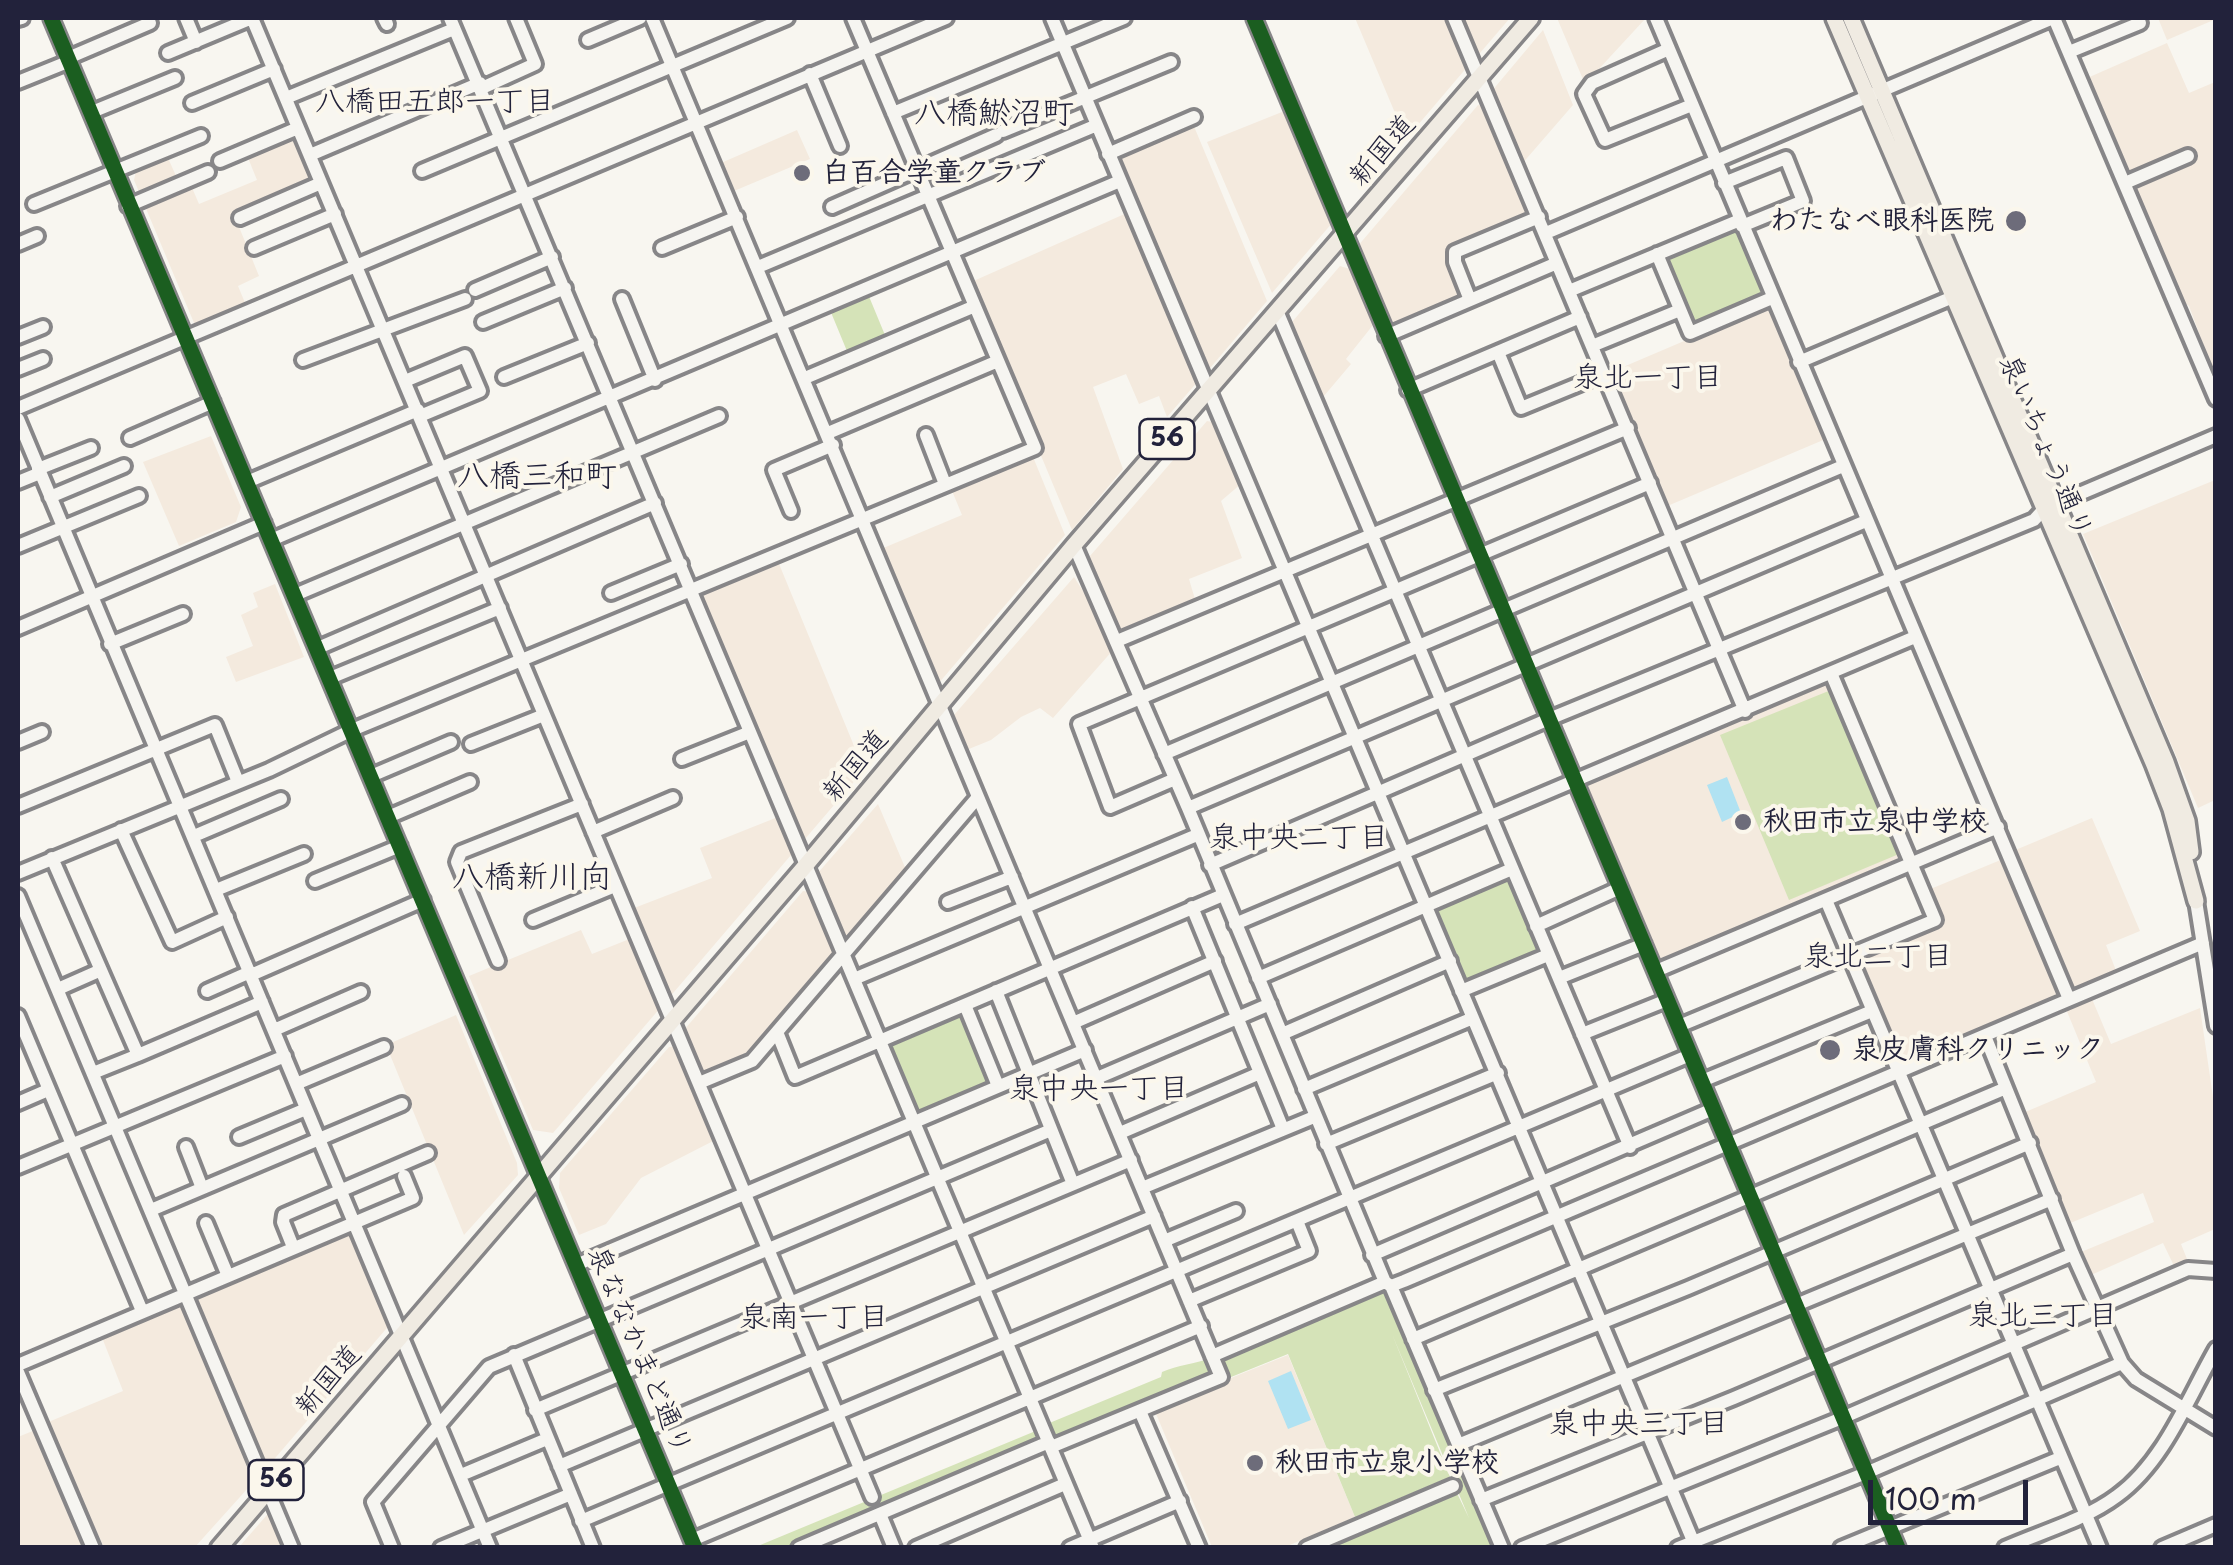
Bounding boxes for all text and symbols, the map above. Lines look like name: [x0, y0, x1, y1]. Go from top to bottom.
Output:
district label: 八橋田五郎一丁目: [315, 85, 555, 121]
district label: 八橋鯲沼町: [914, 95, 1074, 133]
street label: 新国道: [1343, 108, 1423, 194]
place label: 白百合学童クラブ: [822, 156, 1046, 190]
marker: 白百合学童クラブ: [791, 162, 813, 184]
place label: わたなべ眼科医院: [1770, 204, 1994, 238]
marker: わたなべ眼科医院: [2003, 208, 2029, 234]
street label: 泉いちょう通り: [1991, 350, 2099, 544]
district label: 泉北一丁目: [1573, 361, 1723, 397]
road number: 56: [1140, 419, 1194, 459]
district label: 八橋三和町: [457, 458, 617, 496]
street label: 新国道: [816, 723, 896, 809]
place label: 秋田市立泉中学校: [1763, 805, 1987, 839]
marker: 秋田市立泉中学校: [1732, 811, 1754, 833]
district label: 泉中央二丁目: [1209, 821, 1389, 857]
district label: 八橋新川向: [452, 859, 612, 897]
district label: 泉北二丁目: [1803, 940, 1953, 976]
place label: 泉皮膚科クリニック: [1852, 1033, 2104, 1067]
marker: 泉皮膚科クリニック: [1817, 1037, 1843, 1063]
district label: 泉中央一丁目: [1009, 1072, 1189, 1108]
street label: 泉ななかまど通り: [580, 1241, 698, 1461]
district label: 泉北三丁目: [1968, 1299, 2118, 1335]
district label: 泉南一丁目: [739, 1301, 889, 1337]
street label: 新国道: [289, 1338, 369, 1424]
district label: 泉中央三丁目: [1549, 1407, 1729, 1443]
place label: 秋田市立泉小学校: [1275, 1446, 1499, 1480]
marker: 秋田市立泉小学校: [1244, 1452, 1266, 1474]
road number: 56: [248, 1460, 304, 1500]
scale bar: [1873, 1460, 2033, 1522]
text: 100 m: [1885, 1475, 1977, 1520]

